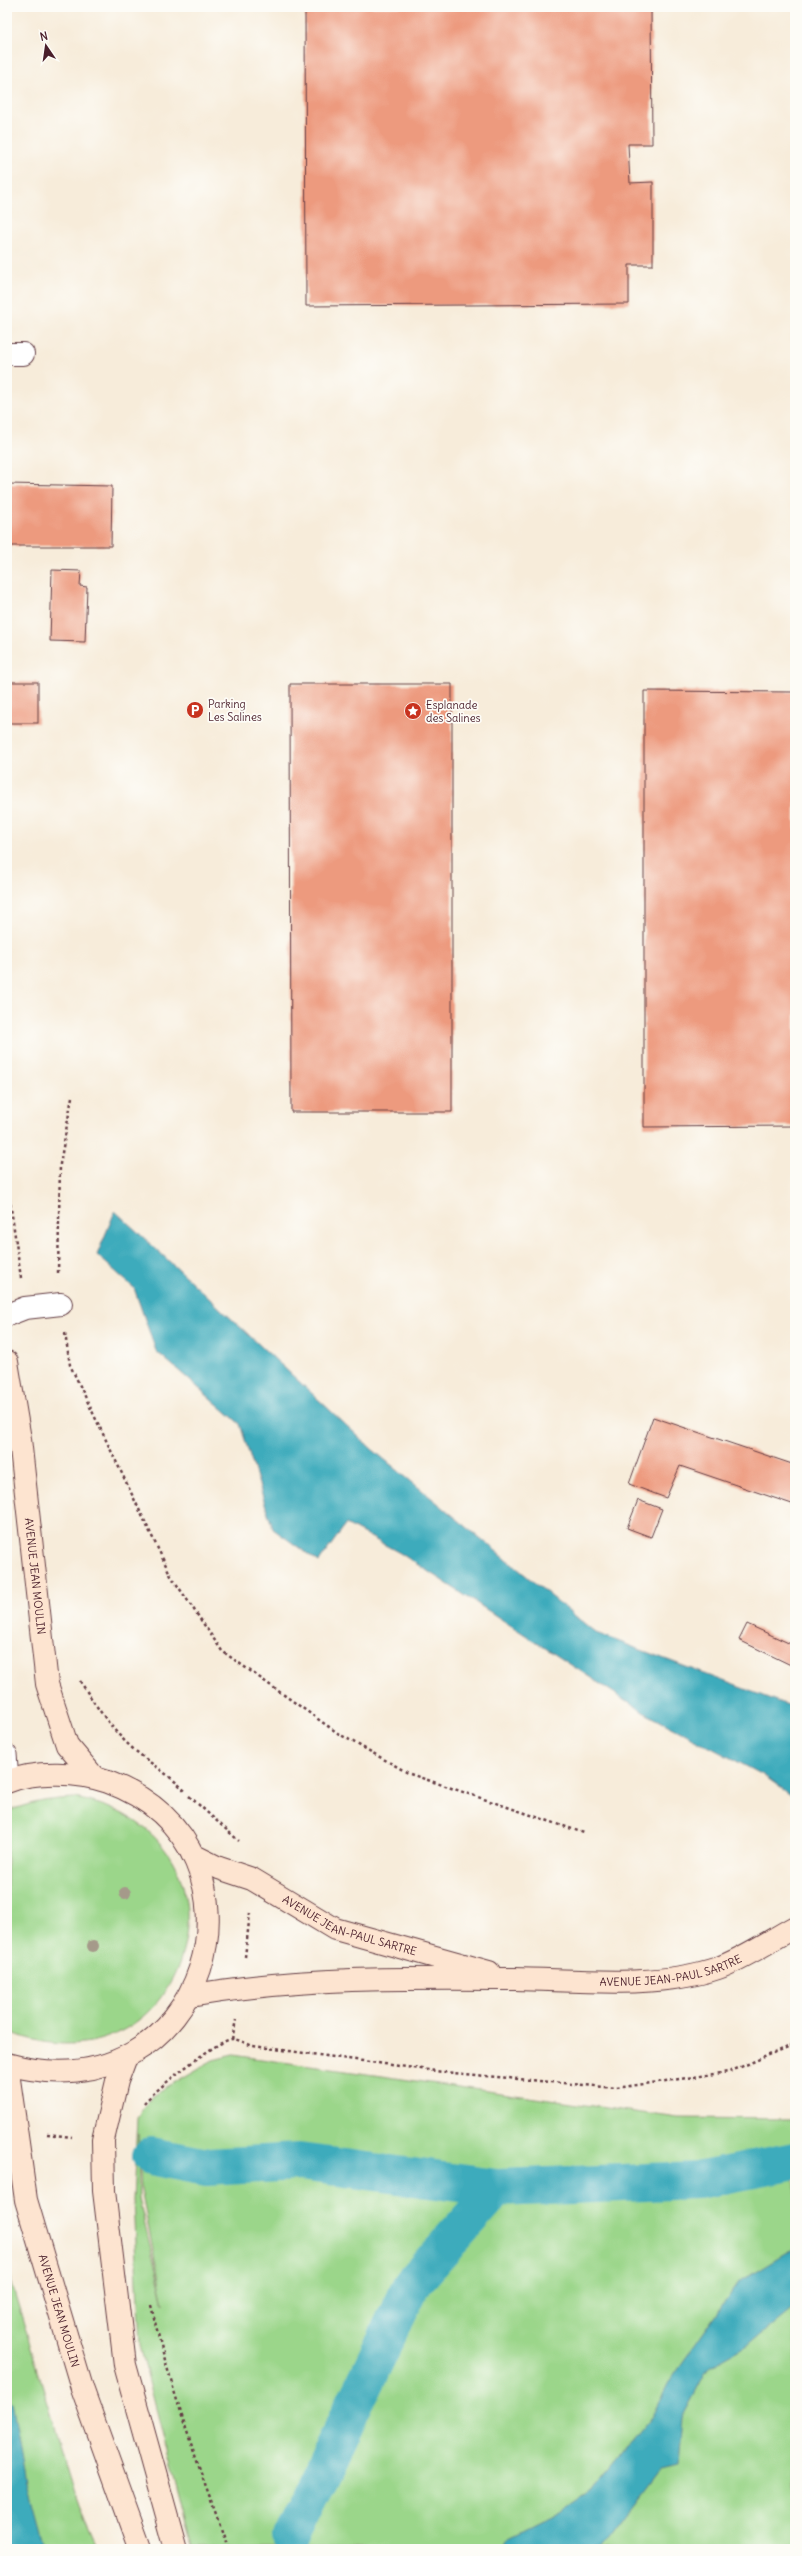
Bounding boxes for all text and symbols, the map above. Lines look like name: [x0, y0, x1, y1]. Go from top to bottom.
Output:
north arrow: [26, 26, 66, 66]
text: N: [38, 29, 49, 44]
place label: Parking Les Salines: [208, 697, 262, 724]
place label: Esplanade des Salines: [426, 698, 481, 725]
parking icon: Parking Les Salines: [185, 700, 205, 720]
place icon: Esplanade des Salines: [403, 701, 423, 721]
street label: AVENUE JEAN MOULIN: [22, 1517, 48, 1635]
street label: AVENUE JEAN-PAUL SARTRE: [280, 1892, 418, 1958]
street label: AVENUE JEAN-PAUL SARTRE: [600, 1952, 744, 1989]
street label: AVENUE JEAN MOULIN: [36, 2253, 82, 2369]

